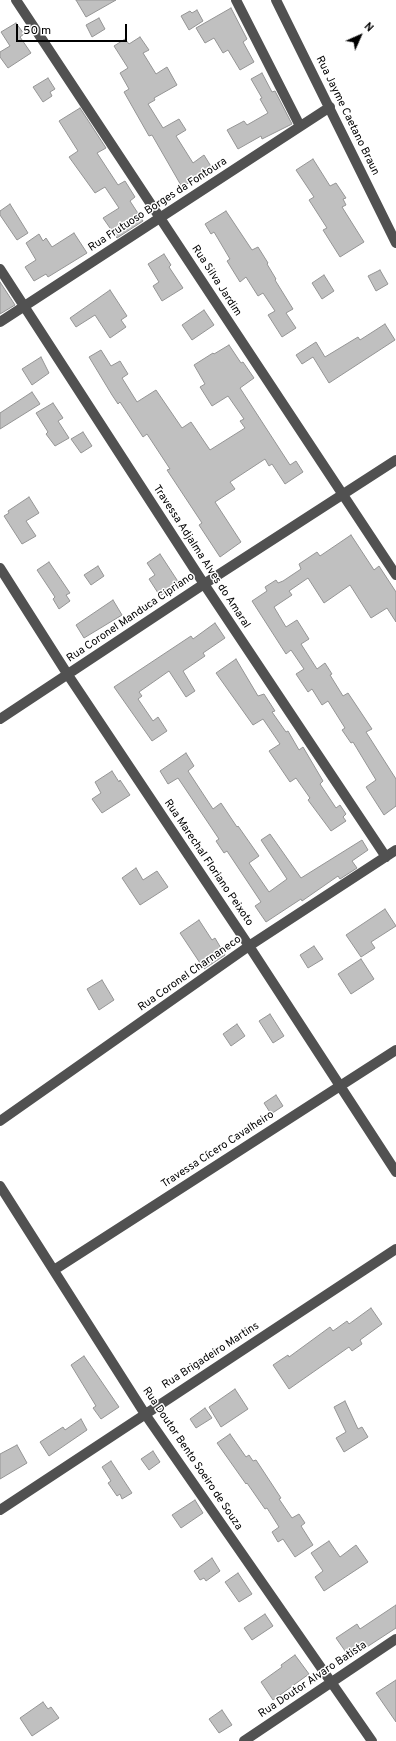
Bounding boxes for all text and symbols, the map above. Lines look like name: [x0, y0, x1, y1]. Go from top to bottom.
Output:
scale bar: [18, 16, 129, 42]
north arrow: [340, 16, 380, 56]
text: N: [361, 20, 376, 35]
text: 50 m: [23, 23, 51, 39]
street label: Rua Jayme Caetano Braun: [312, 54, 382, 178]
street label: Rua Frutuoso Borges da Fontoura: [86, 155, 230, 255]
street label: Rua Silva Jardim: [188, 243, 244, 319]
street label: Travessa Adjalma Alves do Amaral: [150, 483, 252, 631]
street label: Rua Coronel Manduca Cipriano: [65, 570, 197, 666]
street label: Rua Marechal Floriano Peixoto: [161, 797, 255, 929]
street label: Rua Coronel Charnaneco: [136, 933, 244, 1015]
street label: Travessa Cícero Cavalheiro: [159, 1109, 277, 1191]
street label: Rua Brigadeiro Martins: [160, 1320, 262, 1392]
street label: Rua Doutor Bento Soeiro de Souza: [139, 1385, 245, 1533]
street label: Rua Doutor Alvaro Batista: [256, 1639, 370, 1721]

